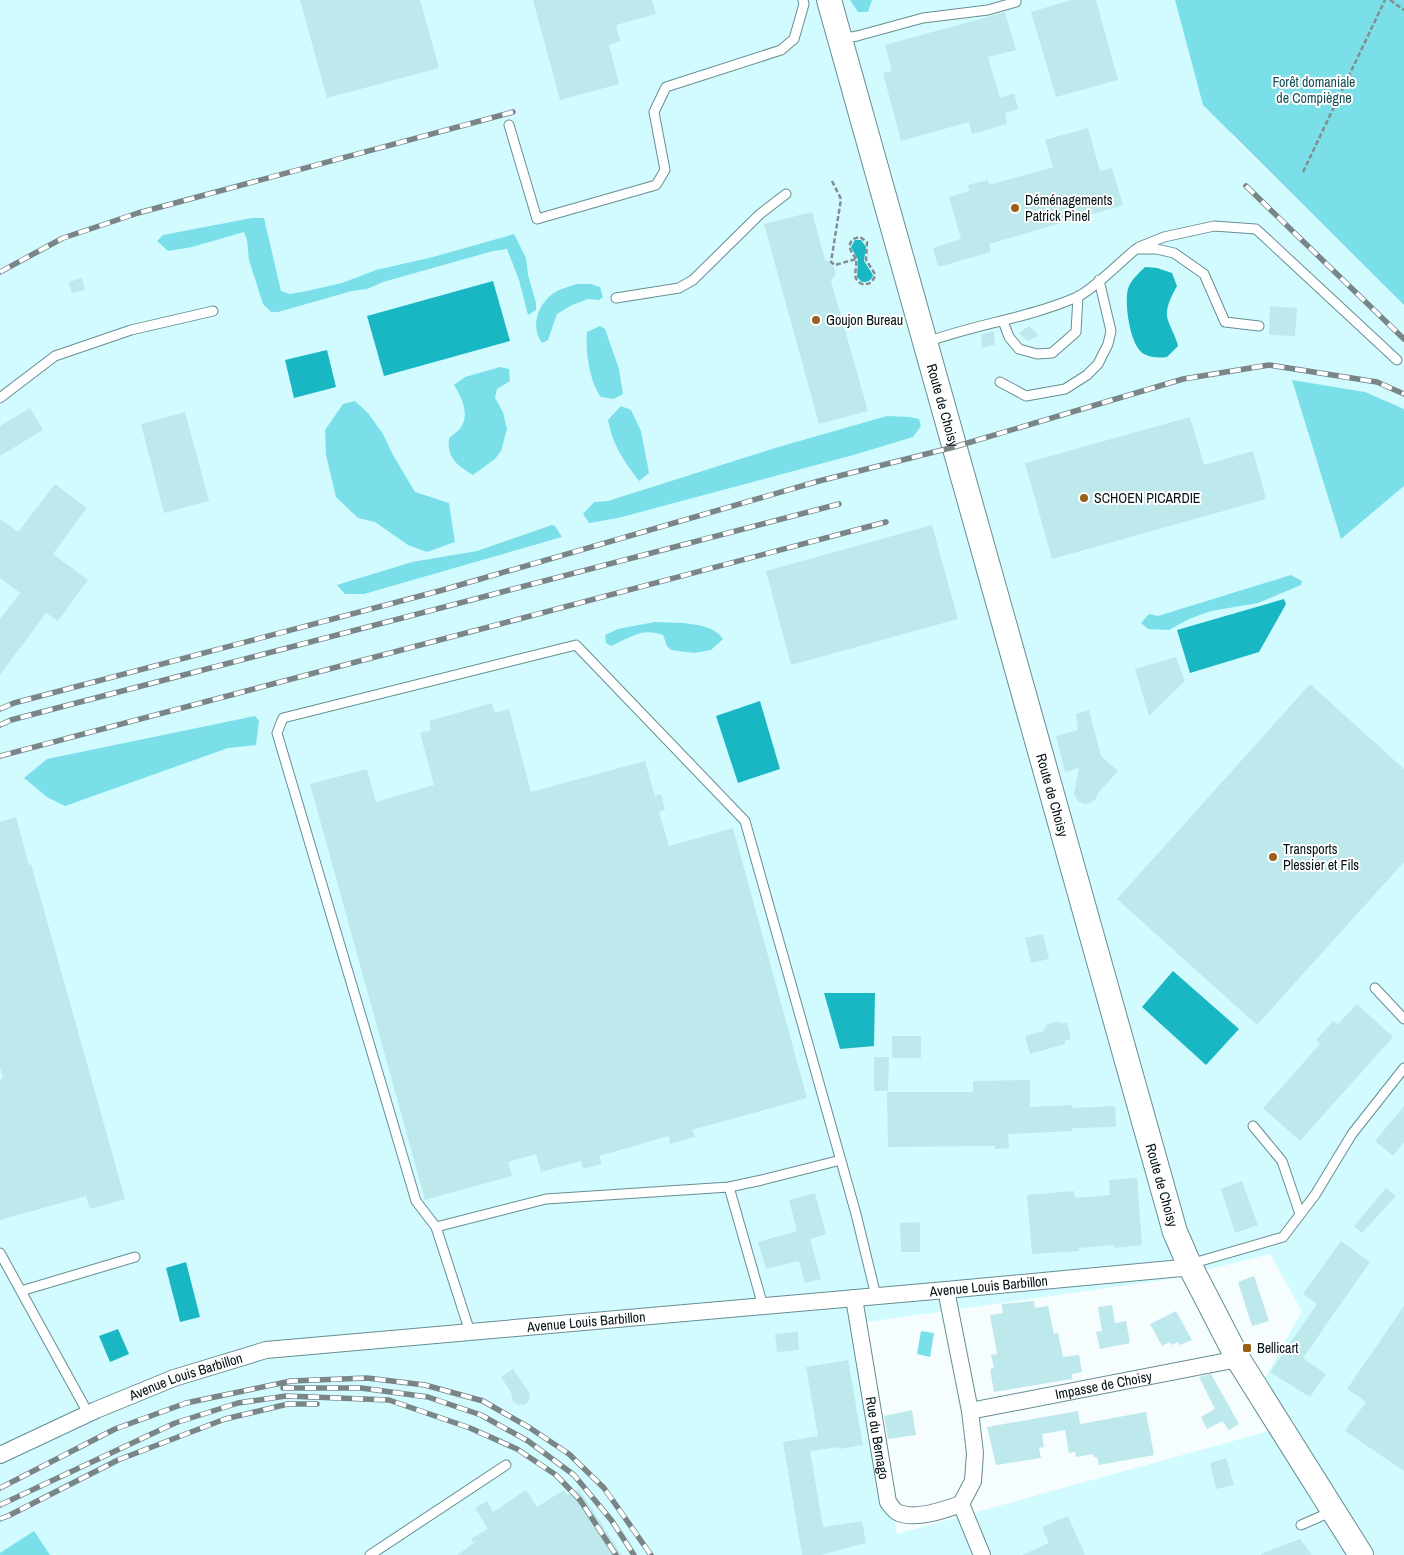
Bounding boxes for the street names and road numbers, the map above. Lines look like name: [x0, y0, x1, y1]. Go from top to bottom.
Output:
street label: Route de Choisy: [923, 362, 963, 449]
street label: Route de Choisy: [1032, 752, 1073, 839]
street label: Route de Choisy: [1142, 1141, 1182, 1229]
street label: Avenue Louis Barbillon: [928, 1272, 1049, 1301]
street label: Avenue Louis Barbillon: [525, 1308, 646, 1336]
street label: Avenue Louis Barbillon: [126, 1349, 245, 1405]
street label: Impasse de Choisy: [1053, 1367, 1154, 1403]
street label: Rue du Bernago: [862, 1395, 893, 1481]

